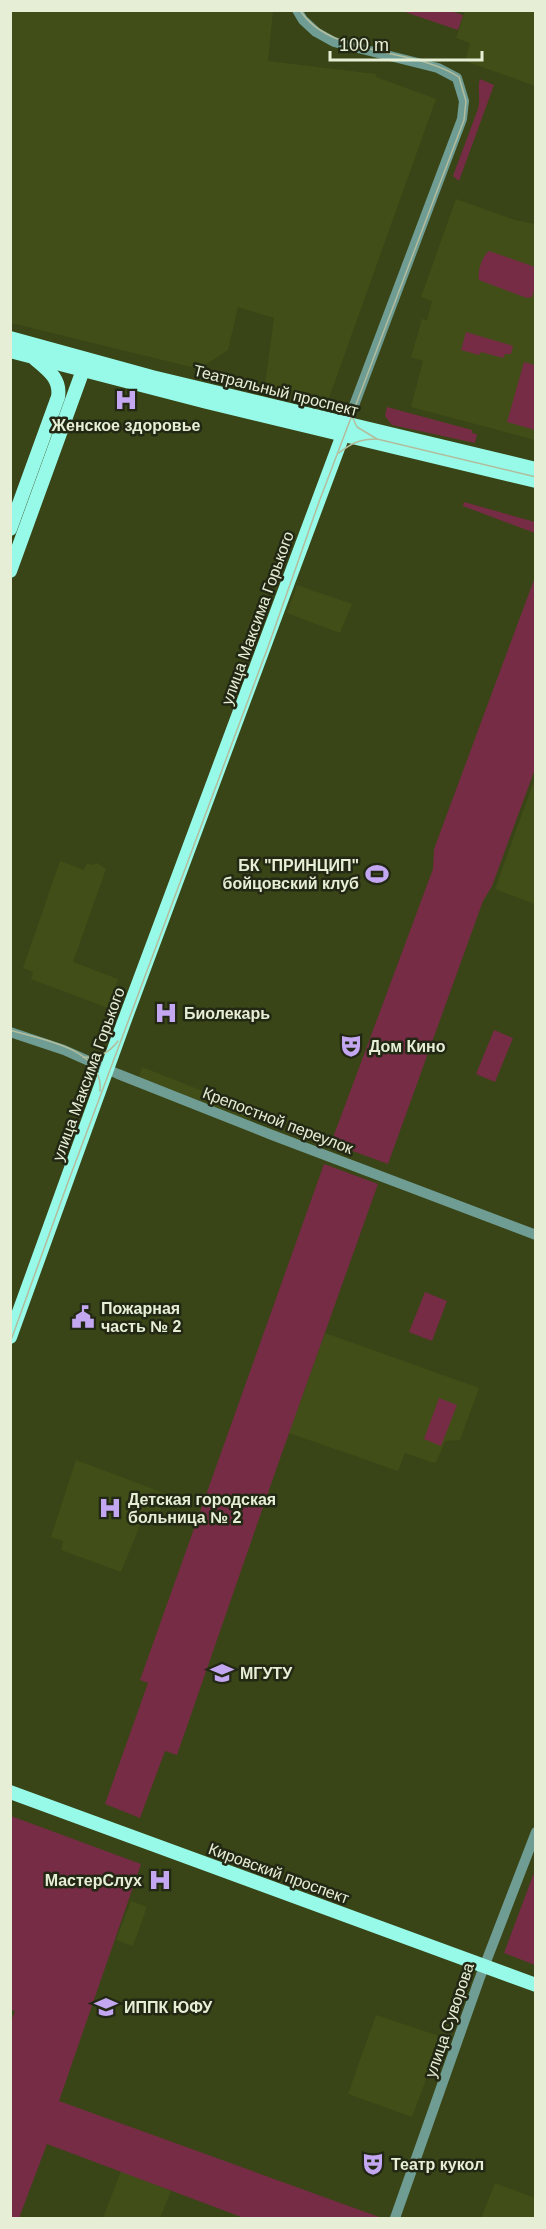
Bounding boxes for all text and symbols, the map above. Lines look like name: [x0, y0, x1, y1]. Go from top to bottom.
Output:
scale bar: [330, 24, 482, 62]
text: 100 m: [339, 35, 389, 55]
street label: Театральный проспект: [192, 362, 361, 419]
hospital icon: Женское здоровье: [113, 387, 139, 413]
place label: Женское здоровье: [51, 417, 201, 434]
street label: улица Максима Горького: [218, 529, 297, 707]
place label: БК "ПРИНЦИП" бойцовский клуб: [223, 857, 359, 892]
sports icon: БК "ПРИНЦИП" бойцовский клуб: [364, 861, 390, 887]
street label: улица Максима Горького: [49, 985, 128, 1163]
hospital icon: Биолекарь: [153, 1000, 179, 1026]
place label: Биолекарь: [184, 1005, 270, 1022]
theatre icon: Дом Кино: [338, 1033, 364, 1059]
place label: Дом Кино: [369, 1038, 446, 1055]
street label: Крепостной переулок: [200, 1084, 356, 1157]
place label: Пожарная часть № 2: [101, 1300, 181, 1335]
public building icon: Пожарная часть № 2: [70, 1304, 96, 1330]
place label: Детская городская больница № 2: [128, 1491, 276, 1526]
hospital icon: Детская городская больница № 2: [97, 1495, 123, 1521]
school or university icon: МГУТУ: [209, 1660, 235, 1686]
place label: МГУТУ: [240, 1665, 293, 1682]
street label: Кировский проспект: [206, 1840, 352, 1907]
hospital icon: МастерСлух: [147, 1867, 173, 1893]
place label: МастерСлух: [45, 1872, 142, 1889]
street label: улица Суворова: [422, 1960, 477, 2080]
school or university icon: ИППК ЮФУ: [93, 1994, 119, 2020]
place label: ИППК ЮФУ: [124, 1999, 213, 2016]
theatre icon: Театр кукол: [360, 2151, 386, 2177]
place label: Театр кукол: [391, 2156, 484, 2173]

